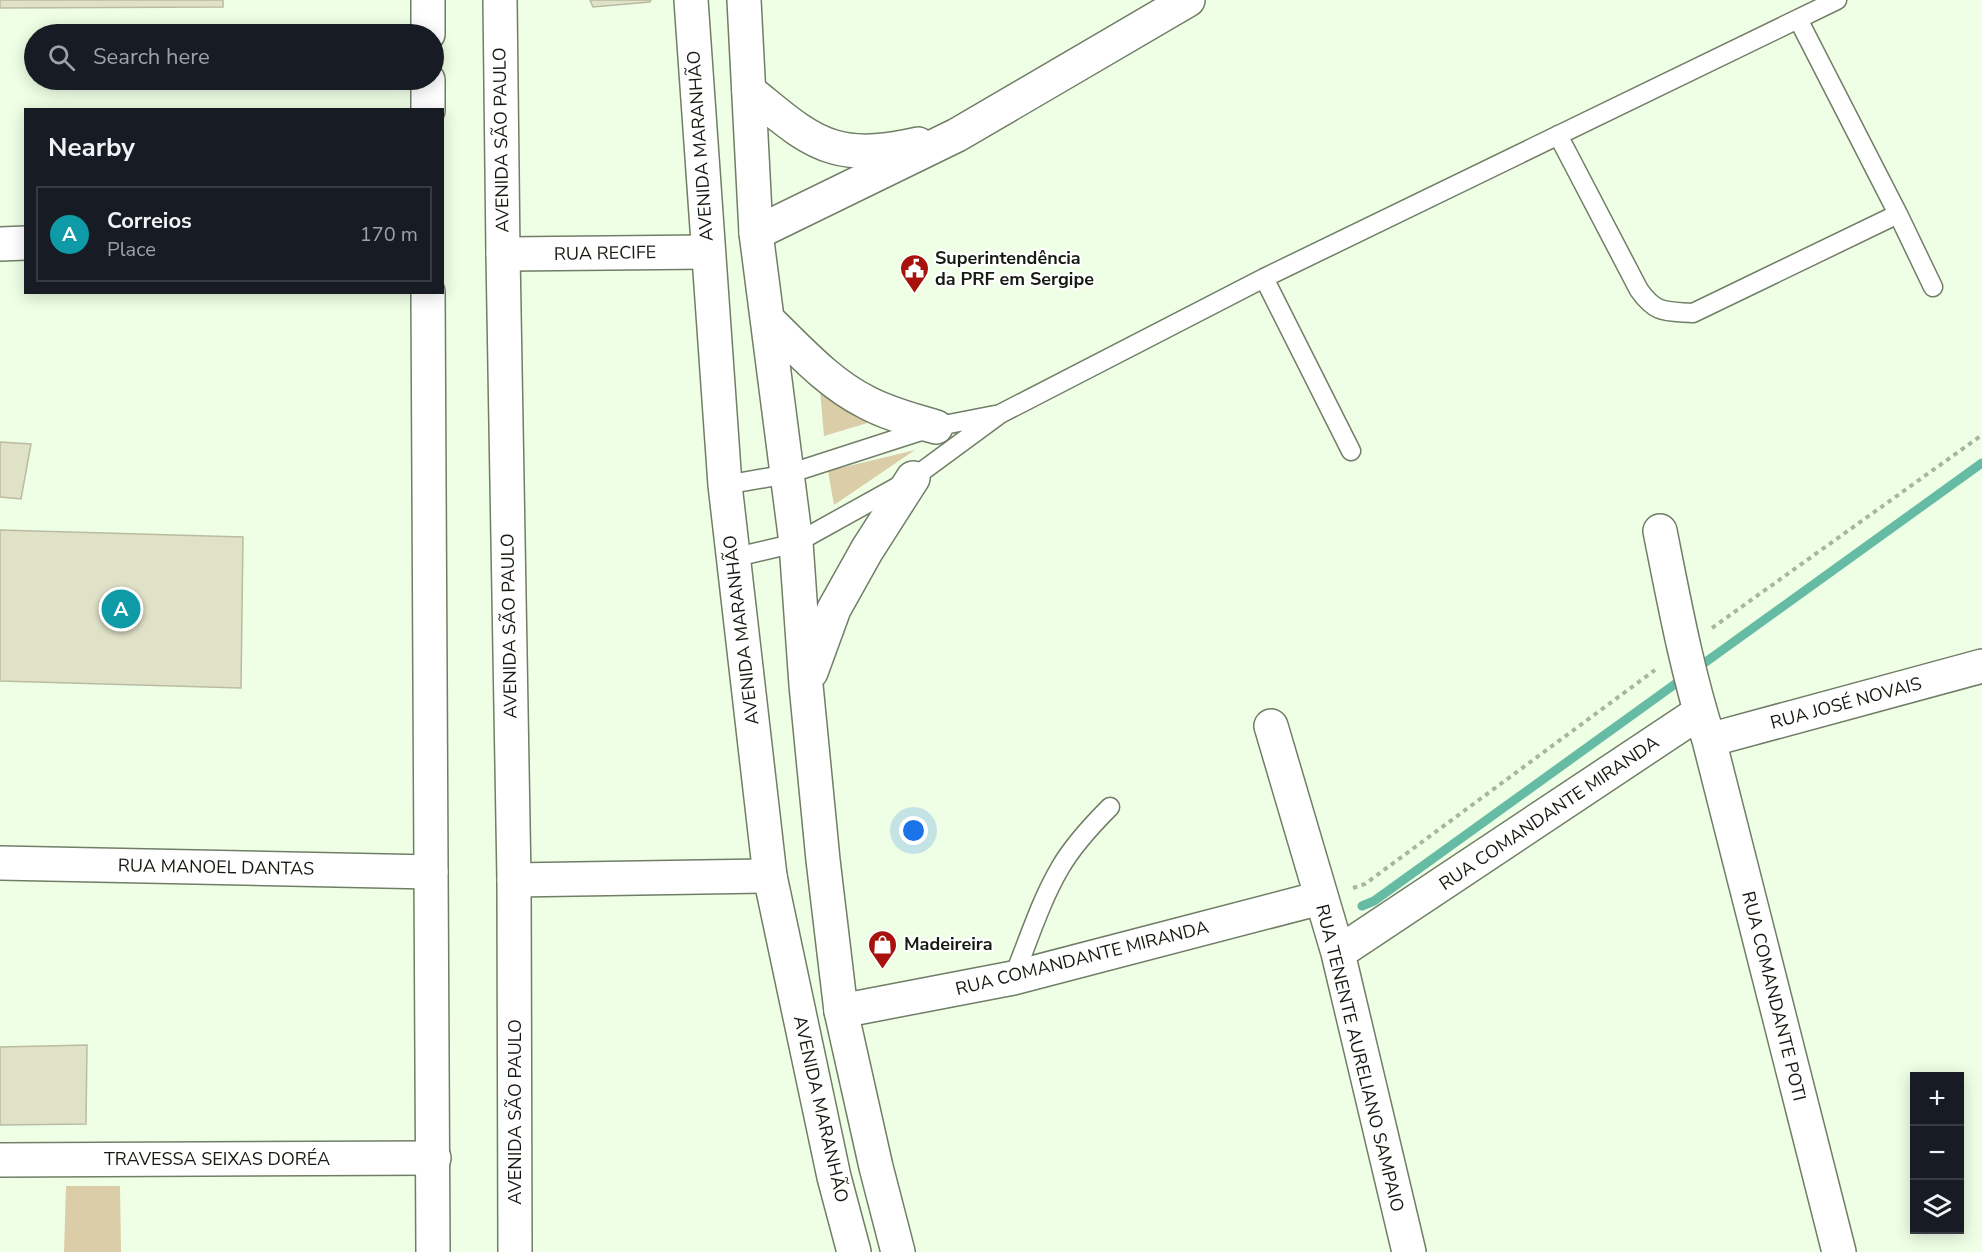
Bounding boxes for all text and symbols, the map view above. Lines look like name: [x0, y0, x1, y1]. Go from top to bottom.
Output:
search box: [24, 24, 444, 90]
icon: search: [45, 41, 78, 74]
text: Search here: [93, 42, 210, 72]
street label: AVENIDA SÃO PAULO: [487, 47, 515, 233]
street label: AVENIDA MARANHÃO: [681, 50, 719, 242]
text: Nearby: [48, 130, 135, 165]
text: Correios: [107, 206, 192, 236]
text: A: [62, 221, 77, 248]
text: 170 m: [360, 221, 418, 248]
text: Place: [107, 236, 156, 263]
street label: RUA RECIFE: [554, 240, 656, 266]
place label: Superintendência da PRF em Sergipe: [935, 246, 1094, 291]
public building icon: Superintendência da PRF em Sergipe: [898, 252, 930, 294]
street label: AVENIDA SÃO PAULO: [495, 533, 523, 719]
street label: AVENIDA MARANHÃO: [717, 534, 765, 726]
pin: A: [102, 586, 140, 632]
street label: RUA JOSÉ NOVAIS: [1768, 671, 1924, 735]
street label: RUA COMANDANTE MIRANDA: [1434, 730, 1664, 896]
your location: [899, 816, 928, 845]
street label: RUA MANOEL DANTAS: [118, 853, 314, 881]
street label: RUA COMANDANTE POTI: [1736, 889, 1812, 1103]
street label: RUA TENENTE AURELIANO SAMPAIO: [1310, 902, 1410, 1214]
street label: RUA COMANDANTE MIRANDA: [953, 915, 1211, 1001]
shop icon: Madeireira: [867, 928, 899, 970]
place label: Madeireira: [904, 932, 993, 956]
street label: AVENIDA MARANHÃO: [788, 1013, 854, 1205]
street label: AVENIDA SÃO PAULO: [503, 1019, 527, 1205]
map controls: [1910, 1072, 1964, 1234]
button: +: [1910, 1072, 1964, 1126]
button: −: [1910, 1126, 1964, 1180]
street label: TRAVESSA SEIXAS DORÉA: [104, 1147, 330, 1171]
button: layers: [1910, 1180, 1964, 1234]

